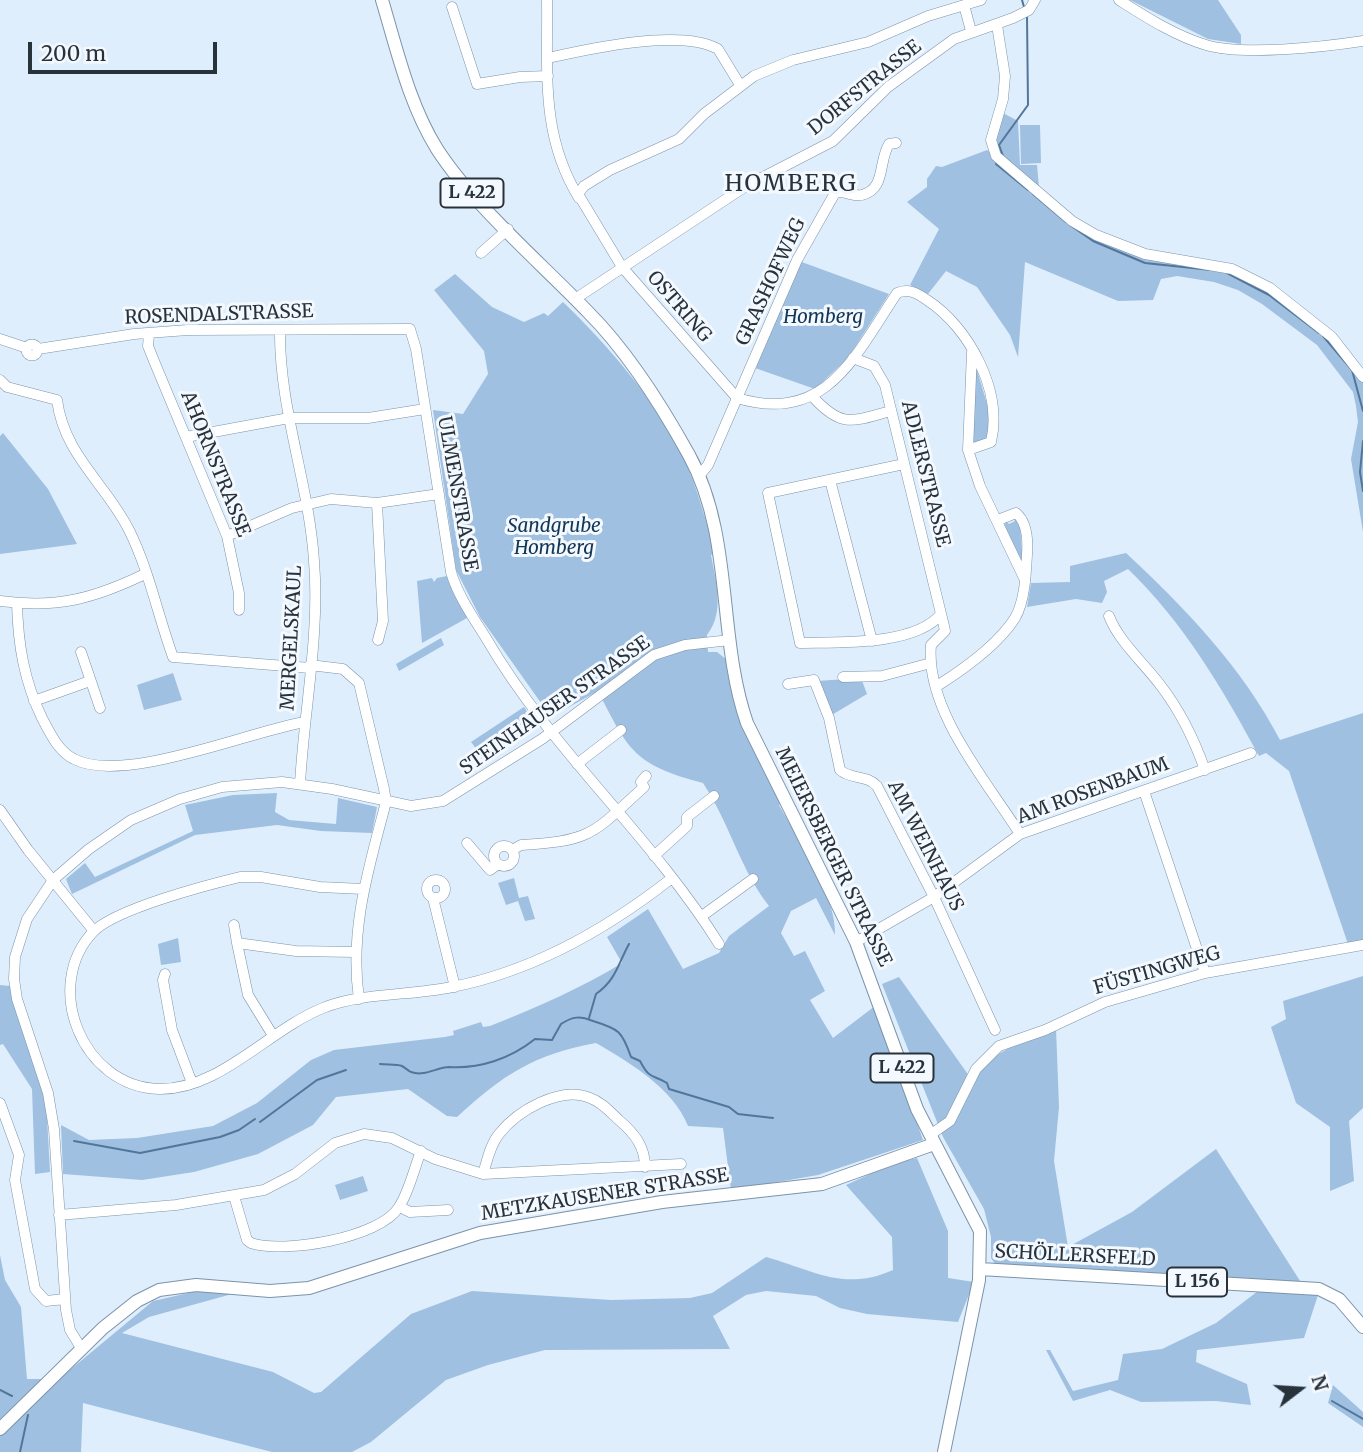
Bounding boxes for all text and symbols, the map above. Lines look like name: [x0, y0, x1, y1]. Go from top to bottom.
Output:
scale bar: [32, 28, 220, 72]
street label: DORFSTRASSE: [804, 36, 926, 140]
text: 200 m: [41, 40, 106, 67]
district label: HOMBERG: [725, 170, 857, 198]
road number: L 422: [440, 178, 504, 208]
street label: GRASHOFWEG: [732, 215, 810, 349]
street label: OSTRING: [642, 267, 716, 347]
street label: ROSENDALSTRASSE: [124, 300, 314, 330]
park label: Homberg: [783, 307, 863, 329]
street label: AHORNSTRASSE: [175, 388, 255, 540]
street label: ADLERSTRASSE: [896, 399, 954, 549]
street label: ULMENSTRASSE: [432, 415, 482, 573]
park label: Sandgrube Homberg: [507, 516, 601, 560]
street label: MERGELSKAUL: [277, 565, 307, 711]
street label: STEINHAUSER STRASSE: [456, 632, 654, 780]
street label: MEIERSBERGER STRASSE: [770, 744, 896, 970]
street label: AM ROSENBAUM: [1014, 753, 1172, 829]
street label: AM WEINHAUS: [882, 777, 968, 915]
street label: FÜSTINGWEG: [1091, 942, 1223, 1000]
road number: L 422: [870, 1054, 934, 1083]
street label: METZKAUSENER STRASSE: [480, 1164, 730, 1226]
street label: SCHÖLLERSFELD: [994, 1240, 1156, 1272]
road number: L 156: [1167, 1268, 1227, 1296]
north arrow: [1265, 1354, 1335, 1424]
text: N: [1306, 1372, 1334, 1394]

